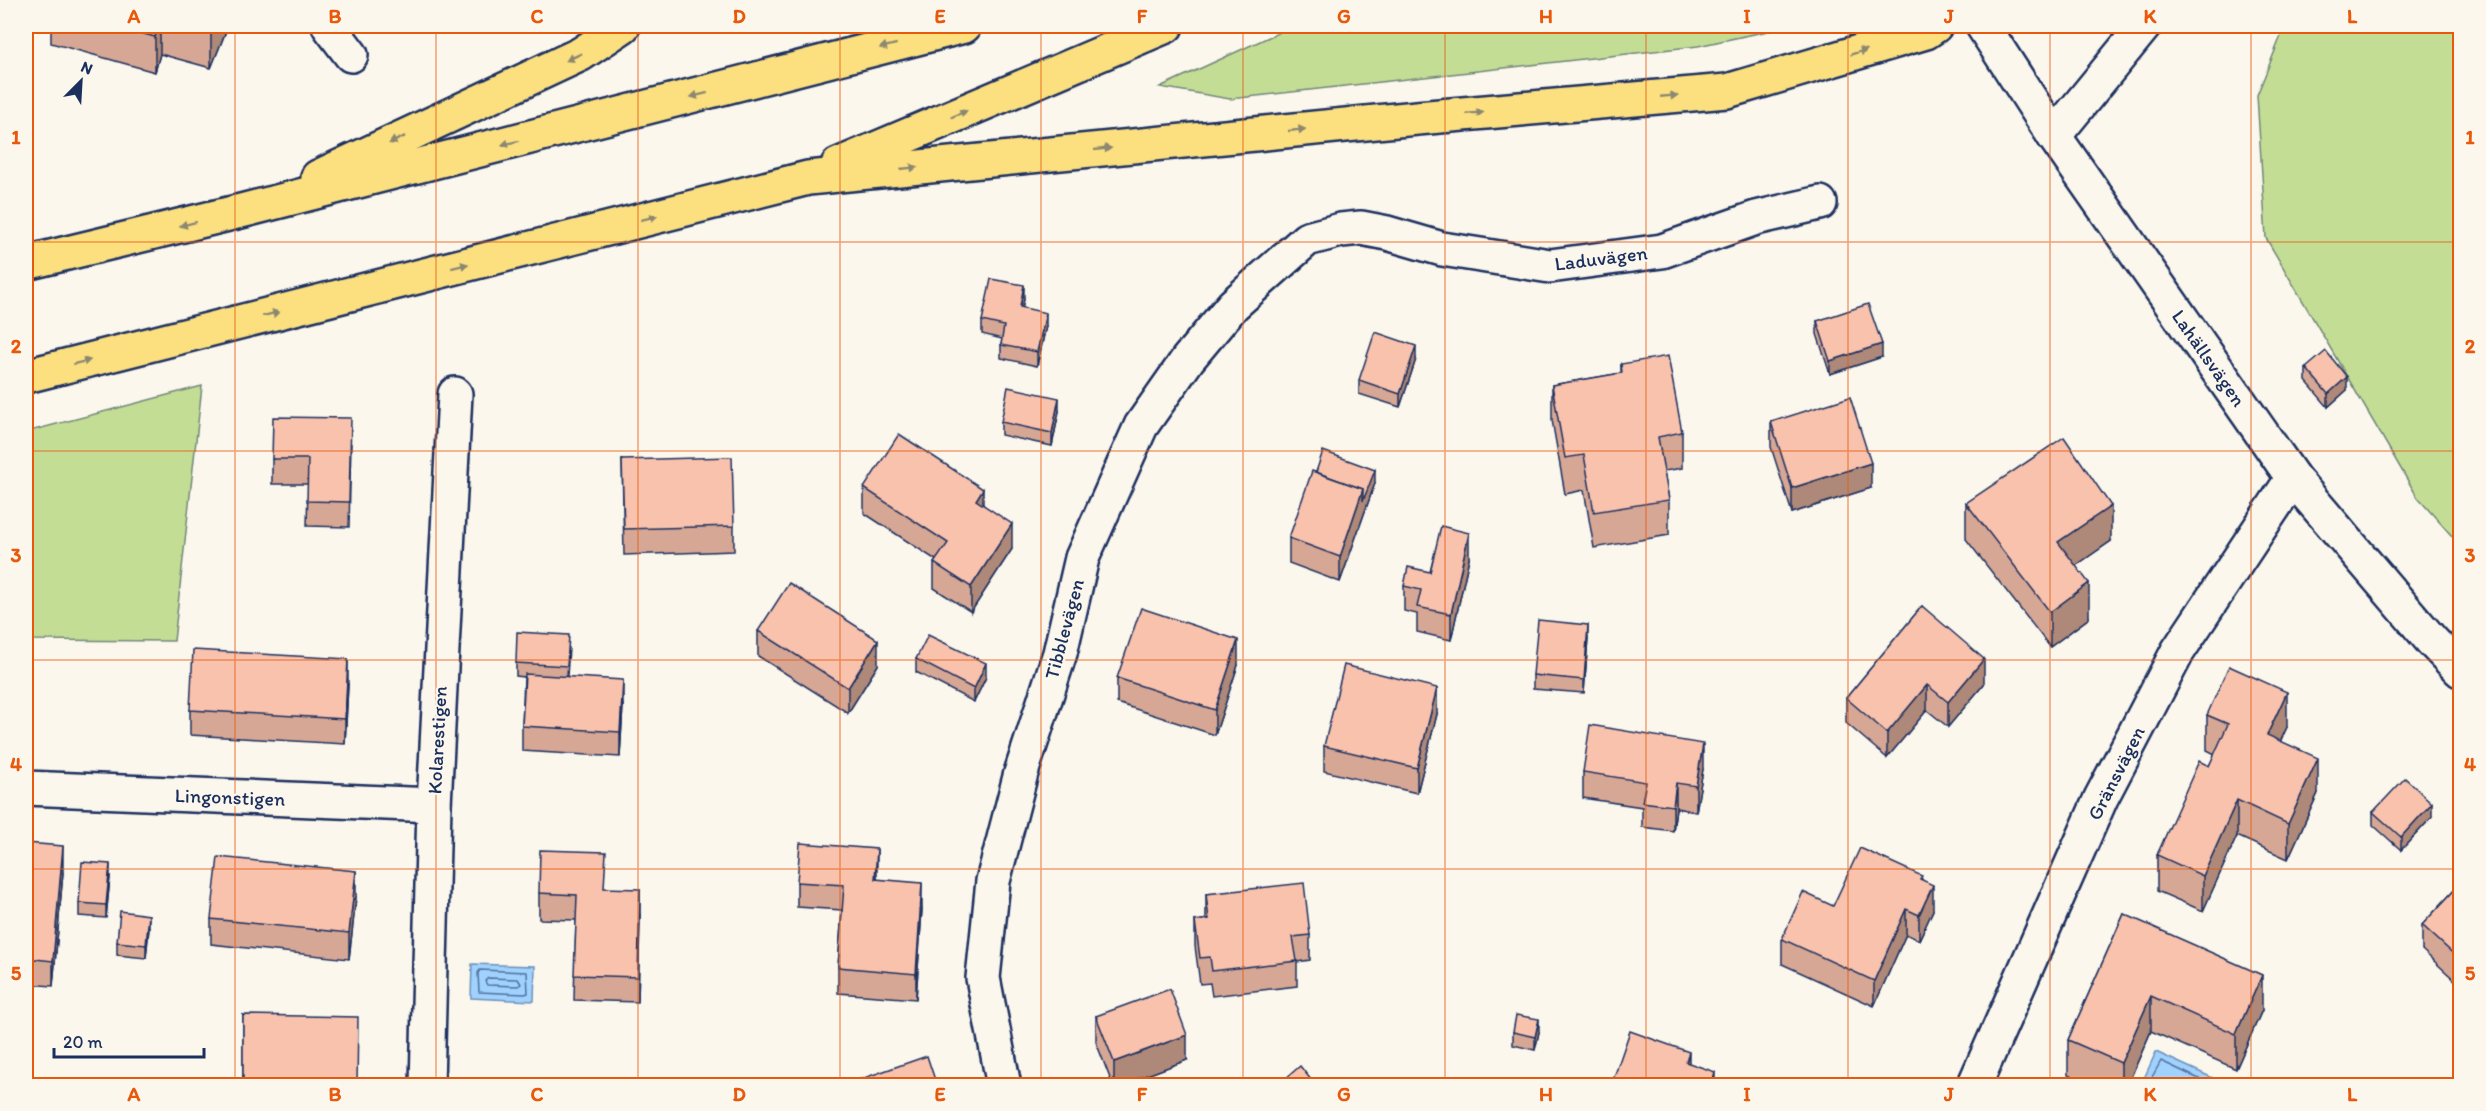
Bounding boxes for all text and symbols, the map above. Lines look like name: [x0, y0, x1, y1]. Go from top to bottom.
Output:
text: A: [127, 4, 141, 28]
text: B: [329, 4, 342, 28]
text: C: [531, 4, 544, 28]
text: D: [732, 4, 746, 28]
text: E: [934, 4, 946, 28]
text: F: [1137, 4, 1148, 28]
text: G: [1337, 4, 1351, 28]
text: H: [1539, 4, 1553, 28]
text: I: [1743, 4, 1751, 28]
text: J: [1943, 4, 1954, 28]
text: K: [2144, 4, 2158, 28]
text: L: [2347, 4, 2358, 28]
one-way arrow: [878, 42, 897, 52]
one-way arrow: [1850, 47, 1868, 56]
north arrow: [51, 51, 111, 111]
one-way arrow: [566, 52, 583, 62]
text: N: [78, 57, 96, 79]
one-way arrow: [690, 90, 708, 100]
one-way arrow: [1660, 91, 1679, 101]
one-way arrow: [1466, 108, 1485, 118]
one-way arrow: [950, 109, 968, 118]
text: 1: [11, 125, 21, 149]
one-way arrow: [1287, 125, 1306, 135]
text: 1: [2465, 125, 2475, 149]
one-way arrow: [389, 135, 406, 144]
one-way arrow: [501, 138, 519, 148]
one-way arrow: [1093, 144, 1112, 154]
one-way arrow: [899, 163, 918, 173]
one-way arrow: [641, 213, 659, 222]
one-way arrow: [179, 220, 198, 230]
street label: Laduvägen: [1553, 240, 1649, 276]
one-way arrow: [451, 260, 469, 270]
street label: Lahällsvägen: [2167, 305, 2251, 411]
one-way arrow: [262, 308, 280, 318]
text: 2: [11, 334, 22, 358]
text: 2: [2465, 334, 2476, 358]
one-way arrow: [73, 356, 91, 366]
text: 3: [11, 543, 22, 567]
text: 3: [2465, 543, 2476, 567]
street label: Tibblevägen: [1039, 576, 1089, 682]
street label: Kolarestigen: [422, 685, 452, 795]
street label: Gränsvägen: [2082, 722, 2150, 824]
text: 4: [10, 752, 22, 776]
text: 4: [2464, 752, 2476, 776]
street label: Lingonstigen: [174, 783, 286, 811]
text: 5: [11, 961, 22, 985]
text: 5: [2465, 961, 2476, 985]
scale bar: [54, 1021, 204, 1059]
text: 20 m: [63, 1031, 103, 1053]
text: A: [127, 1082, 141, 1106]
text: B: [329, 1082, 342, 1106]
text: C: [531, 1082, 544, 1106]
text: D: [732, 1082, 746, 1106]
text: E: [934, 1082, 946, 1106]
text: F: [1137, 1082, 1148, 1106]
text: G: [1337, 1082, 1351, 1106]
text: H: [1539, 1082, 1553, 1106]
text: I: [1743, 1082, 1751, 1106]
text: J: [1943, 1082, 1954, 1106]
text: K: [2144, 1082, 2158, 1106]
text: L: [2347, 1082, 2358, 1106]

